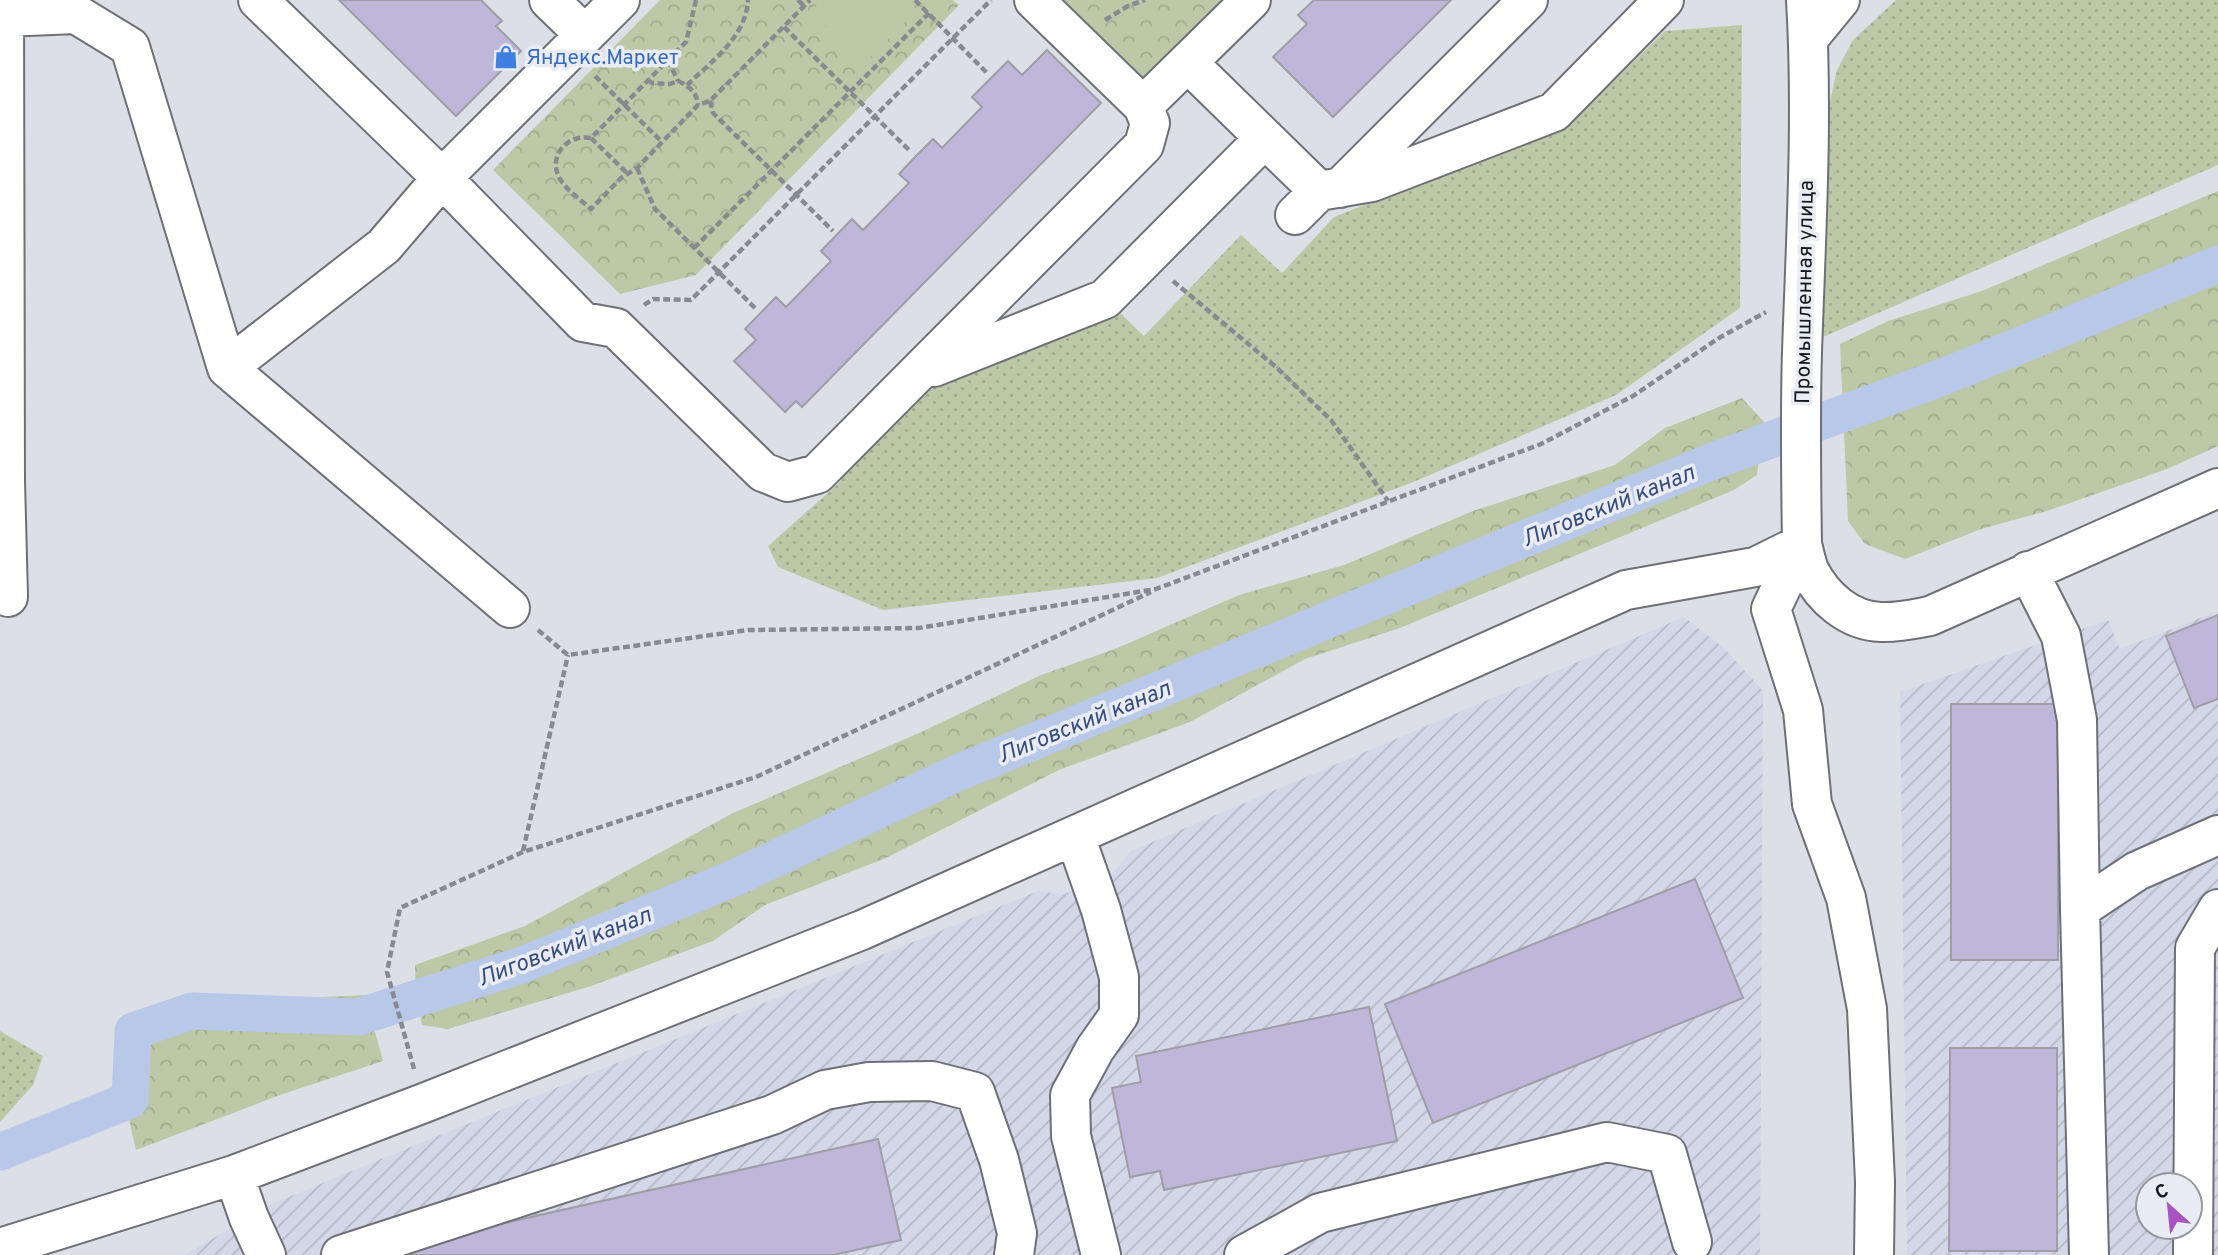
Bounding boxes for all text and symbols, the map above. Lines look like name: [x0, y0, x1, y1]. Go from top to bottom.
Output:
shop icon: Яндекс.Маркет: [492, 43, 520, 71]
place label: Яндекс.Маркет: [526, 45, 679, 72]
street label: Промышленная улица: [1790, 180, 1821, 404]
water label: Лиговский канал: [1518, 459, 1700, 555]
water label: Лиговский канал: [994, 675, 1176, 771]
water label: Лиговский канал: [474, 902, 656, 995]
north arrow: [2134, 1171, 2204, 1241]
text: С: [2151, 1179, 2173, 1206]

